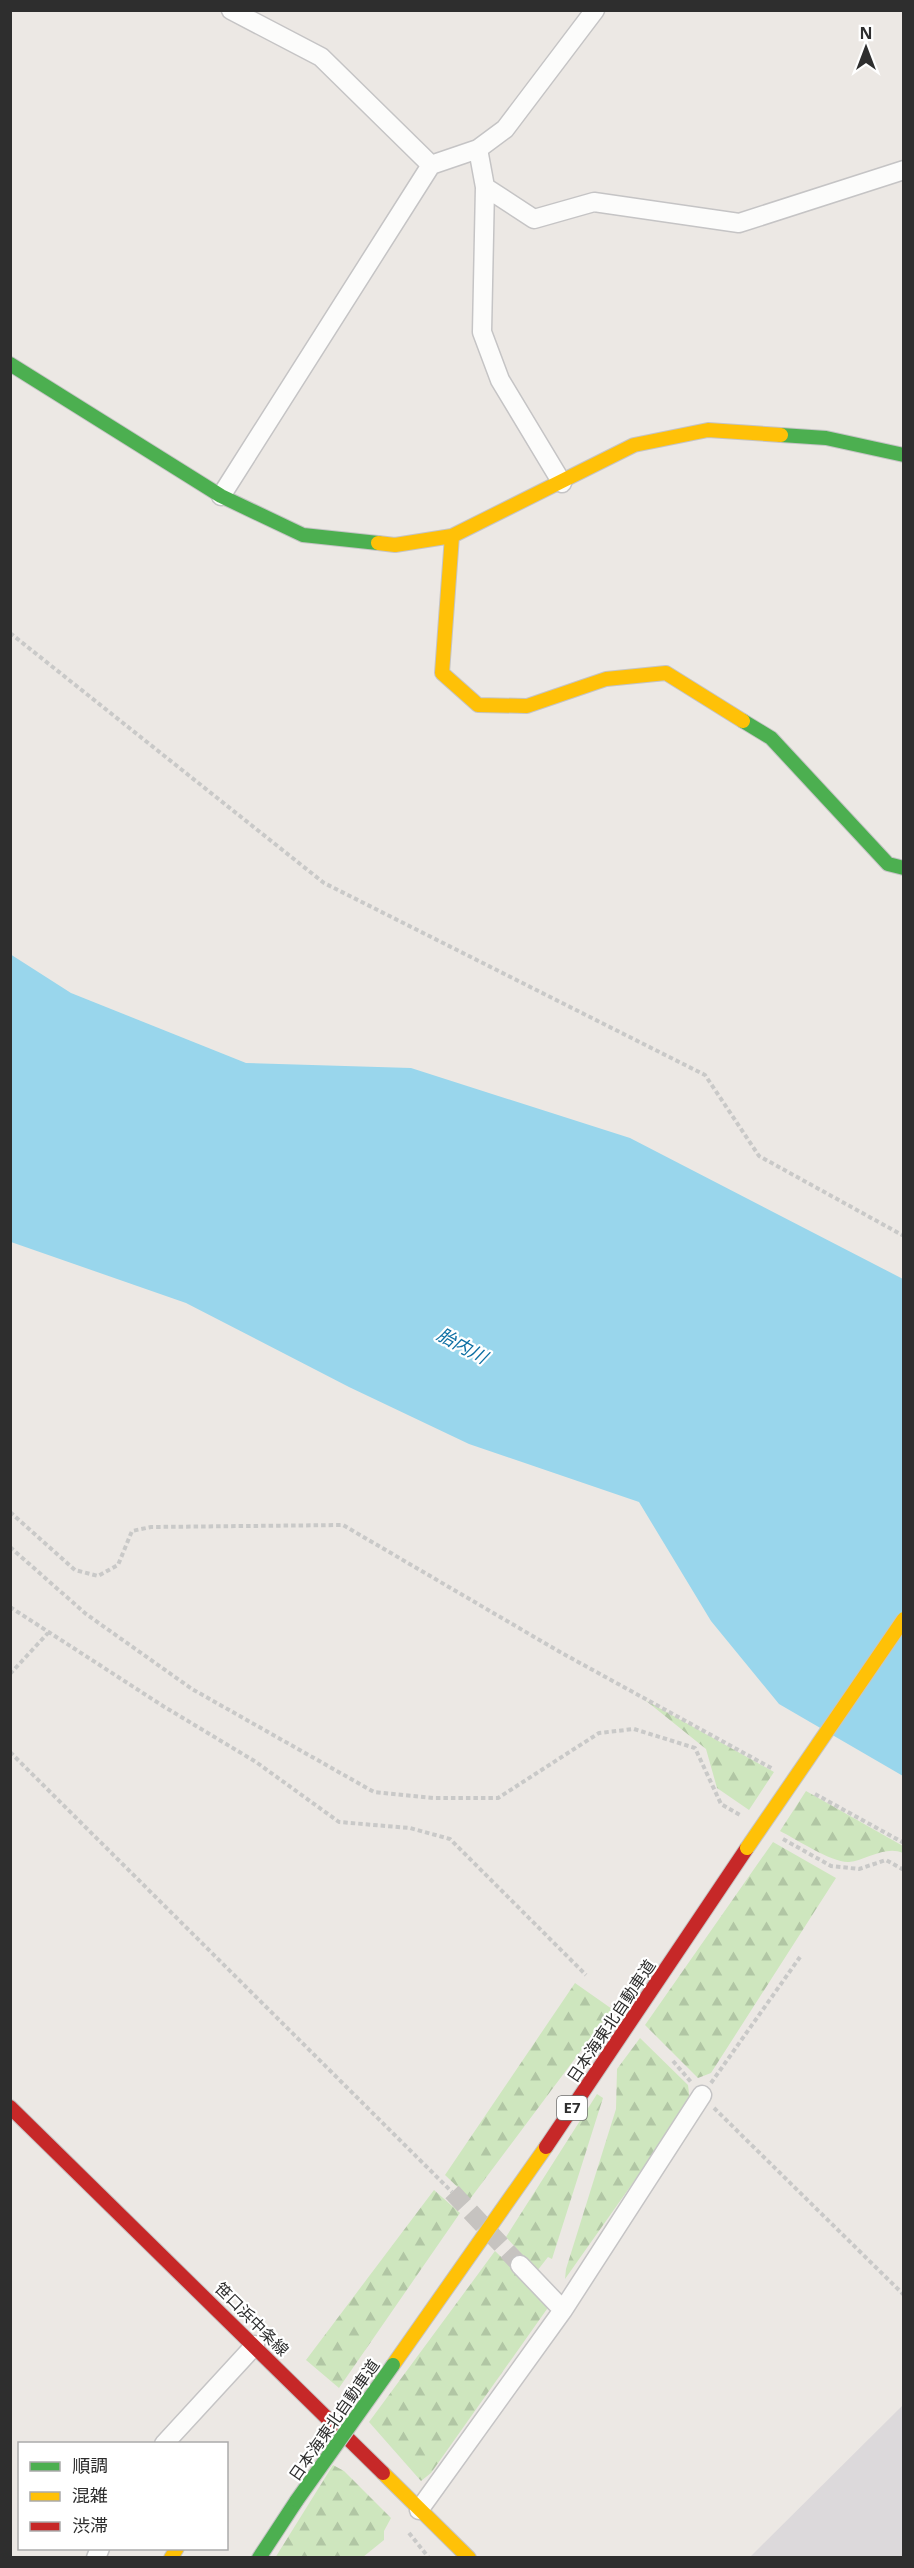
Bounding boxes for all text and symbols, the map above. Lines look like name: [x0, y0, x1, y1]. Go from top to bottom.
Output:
north arrow: [836, 18, 896, 78]
text: N: [859, 22, 873, 44]
water label: 胎内川: [433, 1322, 494, 1370]
street label: 日本海東北自動車道: [562, 1955, 660, 2087]
road number: E7: [557, 2096, 587, 2120]
street label: 笹口浜中条線: [210, 2277, 294, 2361]
street label: 日本海東北自動車道: [284, 2355, 384, 2485]
legend: [18, 2442, 228, 2550]
text: 順調: [72, 2453, 108, 2477]
text: 混雑: [72, 2483, 108, 2507]
text: 渋滞: [72, 2513, 108, 2537]

